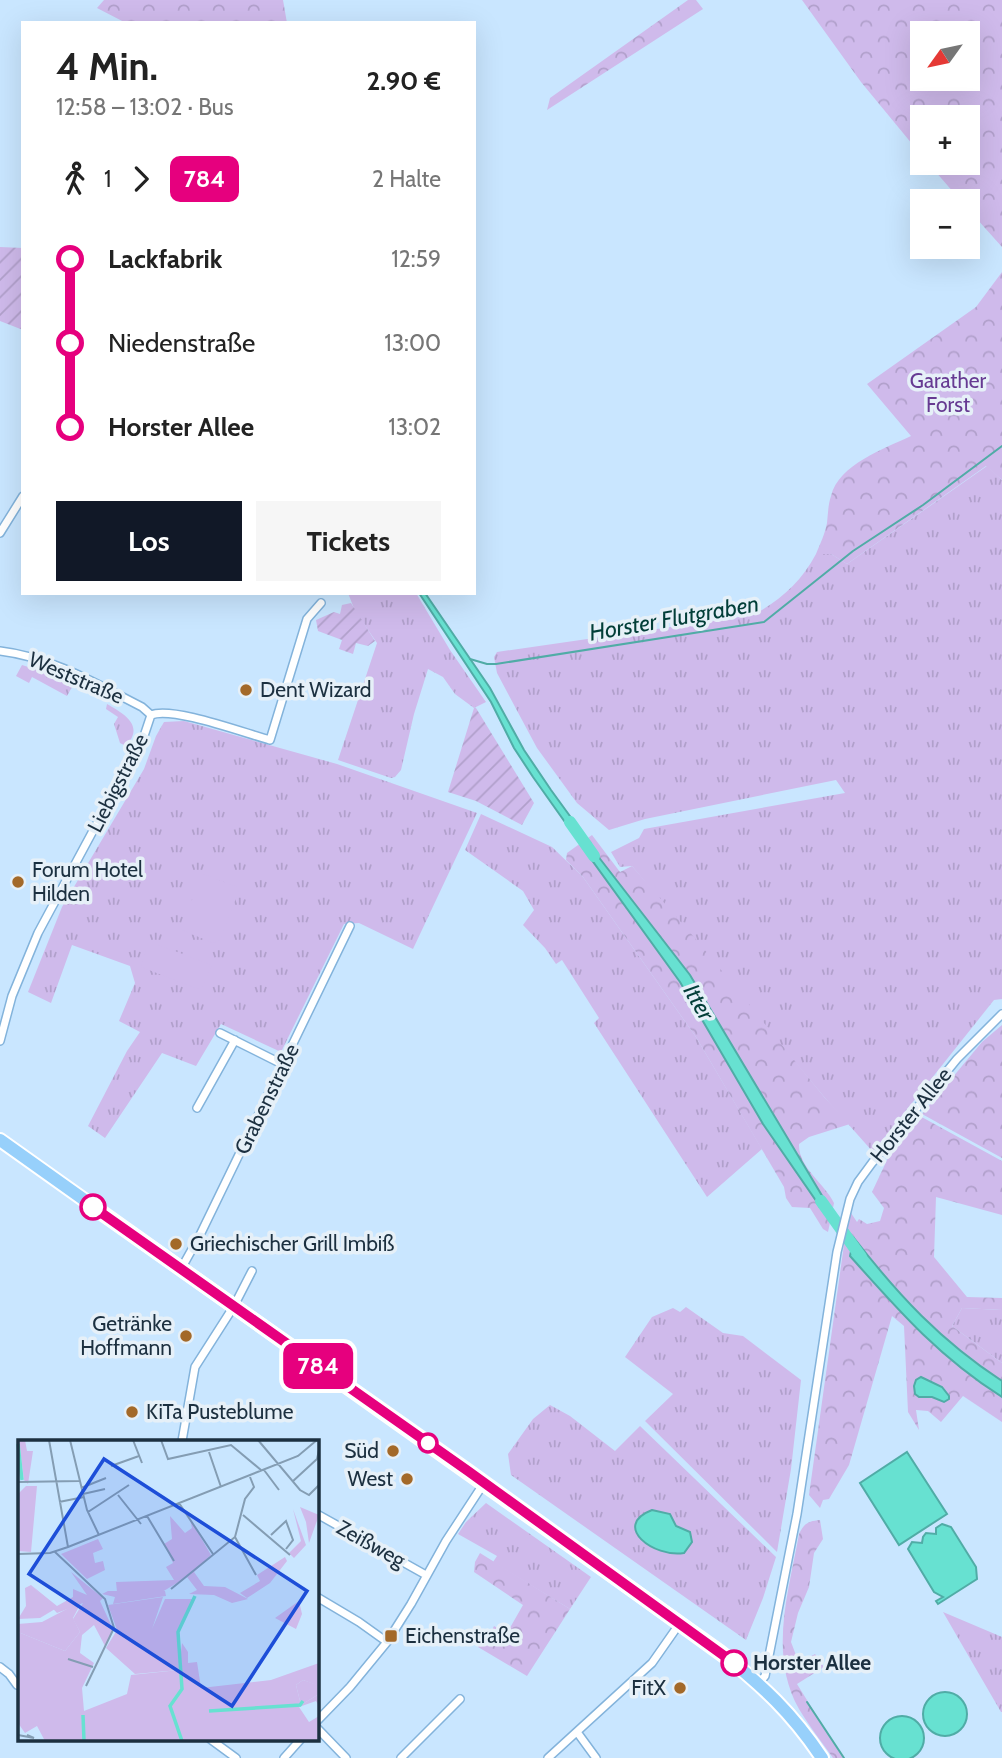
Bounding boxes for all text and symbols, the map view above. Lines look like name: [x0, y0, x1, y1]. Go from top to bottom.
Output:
north arrow: [910, 21, 980, 91]
map controls: [910, 21, 980, 259]
text: 4 Min.: [56, 43, 158, 90]
text: 2.90 €: [366, 65, 441, 97]
text: 12:58 – 13:02 · Bus: [56, 93, 233, 121]
button: +: [910, 105, 980, 175]
icon: walk: [56, 160, 94, 198]
icon: forward: [122, 160, 160, 198]
text: 784: [184, 164, 225, 193]
text: 1: [104, 165, 112, 193]
text: 2 Halte: [372, 165, 441, 193]
button: −: [910, 189, 980, 259]
text: Lackfabrik: [108, 243, 222, 275]
text: 12:59: [391, 245, 441, 273]
text: Niedenstraße: [108, 327, 255, 359]
text: 13:00: [384, 329, 441, 357]
park label: Garather Forst: [910, 368, 987, 417]
text: Horster Allee: [108, 411, 254, 443]
text: 13:02: [388, 413, 441, 441]
button: Los: [56, 501, 242, 581]
button: Tickets: [256, 501, 441, 581]
water label: Horster Flutgraben: [587, 589, 761, 647]
street label: Weststraße: [25, 646, 128, 709]
place label: Dent Wizard: [260, 677, 371, 702]
marker: Dent Wizard: [238, 682, 254, 698]
street label: Liebigstraße: [82, 729, 153, 836]
place label: Forum Hotel Hilden: [32, 857, 143, 906]
marker: Forum Hotel Hilden: [10, 874, 26, 890]
water label: Itter: [678, 979, 721, 1026]
street label: Grabenstraße: [229, 1039, 304, 1158]
street label: Horster Allee: [865, 1062, 957, 1167]
unlabelled marker: [80, 1194, 106, 1220]
place label: Griechischer Grill Imbiß: [190, 1231, 394, 1256]
marker: Griechischer Grill Imbiß: [168, 1236, 184, 1252]
place label: Getränke Hoffmann: [80, 1311, 172, 1360]
marker: Getränke Hoffmann: [178, 1328, 194, 1344]
line badge: 784: [278, 1343, 358, 1389]
text: 784: [297, 1351, 339, 1380]
place label: KiTa Pusteblume: [146, 1399, 294, 1424]
marker: KiTa Pusteblume: [124, 1404, 140, 1420]
unlabelled marker: [418, 1433, 438, 1453]
place label: Süd: [344, 1438, 379, 1463]
inset map: [18, 1440, 318, 1740]
marker: Süd: [385, 1443, 401, 1459]
place label: West: [347, 1466, 393, 1491]
marker: West: [399, 1471, 415, 1487]
street label: Zeißweg: [333, 1515, 410, 1573]
place label: Eichenstraße: [405, 1623, 520, 1648]
marker: Eichenstraße: [383, 1628, 399, 1644]
marker: Horster Allee: [721, 1650, 747, 1676]
place label: Horster Allee: [753, 1650, 871, 1675]
place label: FitX: [631, 1675, 667, 1700]
marker: FitX: [672, 1680, 688, 1696]

